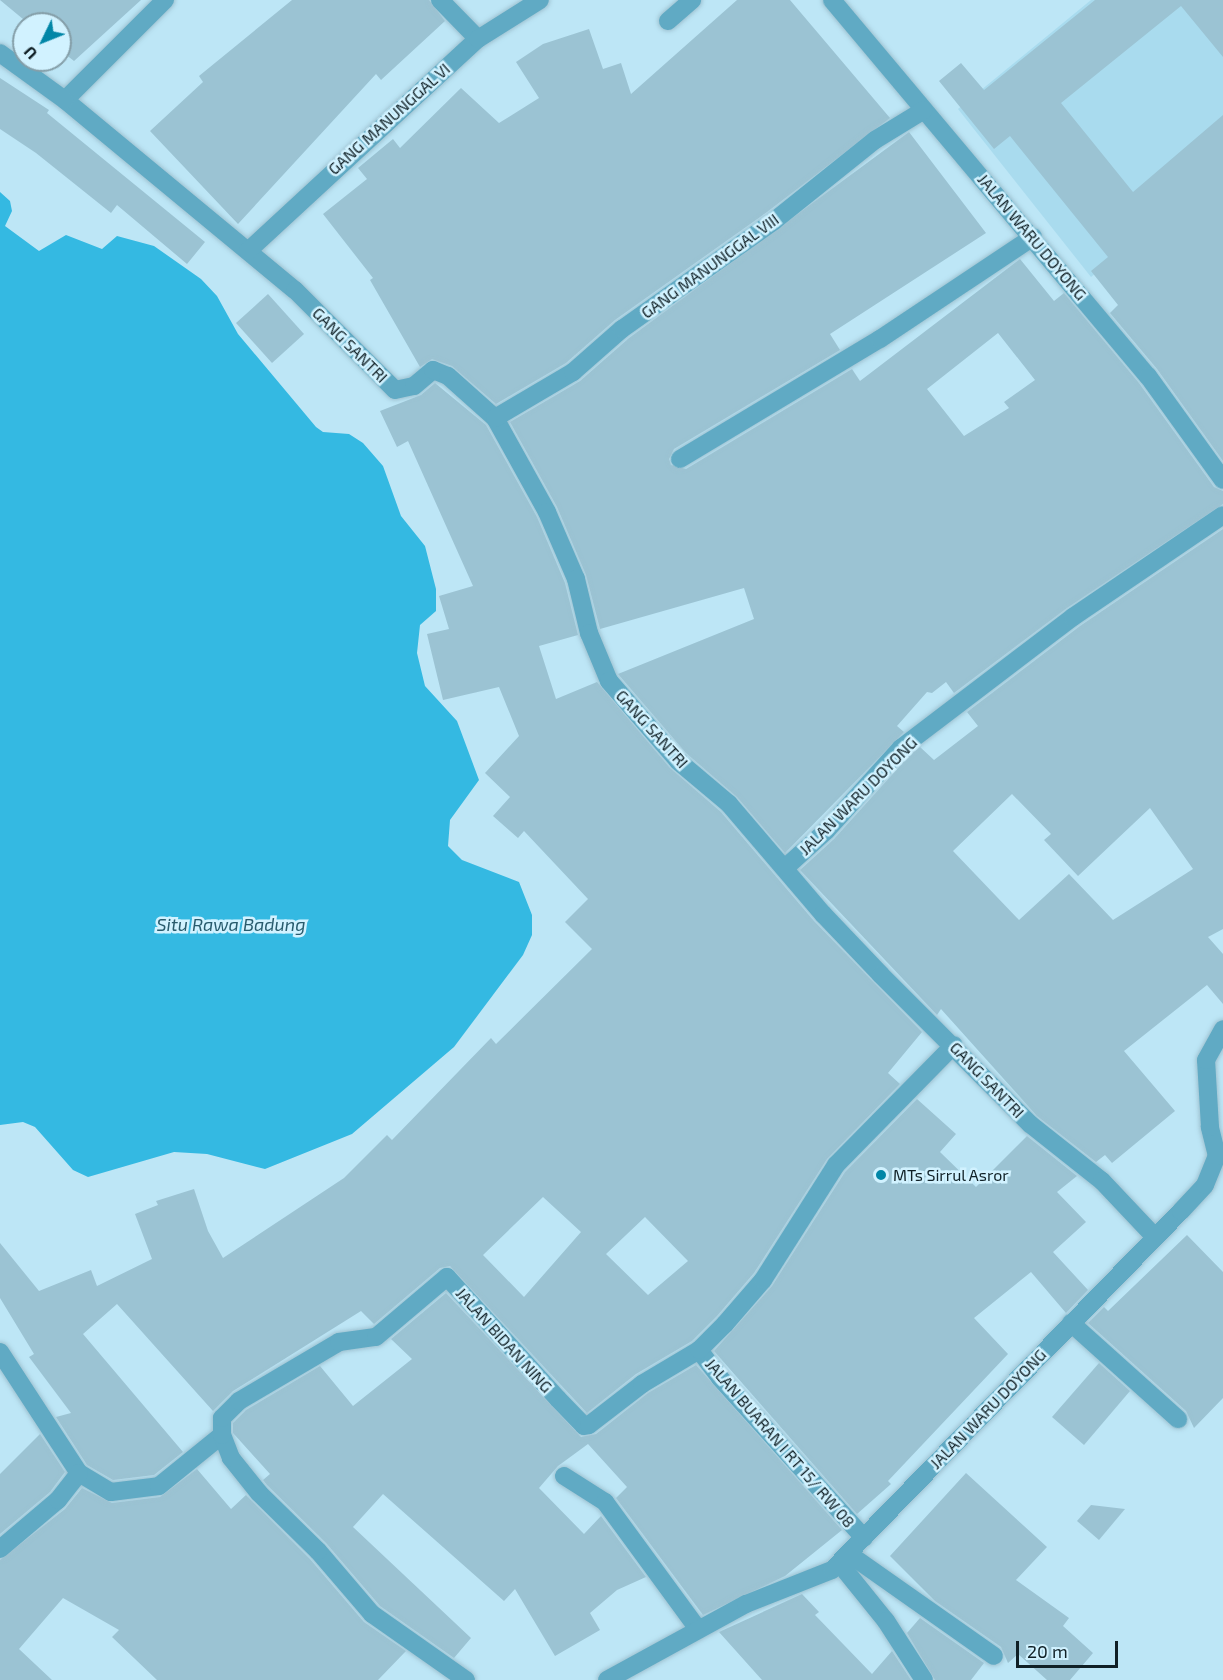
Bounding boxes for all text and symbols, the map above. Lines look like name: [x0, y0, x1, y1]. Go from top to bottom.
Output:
north arrow: [12, 12, 72, 72]
text: U: [19, 43, 41, 64]
street label: GANG MANUNGGAL VI: [324, 59, 454, 179]
street label: JALAN WARU DOYONG: [973, 170, 1091, 304]
street label: GANG MANUNGGAL VIII: [637, 209, 783, 323]
street label: GANG SANTRI: [308, 303, 392, 387]
street label: GANG SANTRI: [612, 686, 692, 772]
street label: JALAN WARU DOYONG: [795, 733, 921, 859]
water label: Situ Rawa Badung: [156, 913, 306, 935]
street label: GANG SANTRI: [946, 1038, 1028, 1122]
place label: MTs Sirrul Asror: [893, 1165, 1009, 1185]
marker: MTs Sirrul Asror: [874, 1168, 888, 1182]
street label: JALAN BIDAN NING: [452, 1284, 556, 1396]
street label: JALAN WARU DOYONG: [926, 1345, 1050, 1473]
street label: JALAN BUARAN I RT 15/ RW 08: [701, 1354, 859, 1532]
scale bar: [1019, 1629, 1121, 1667]
text: 20 m: [1027, 1640, 1068, 1662]

